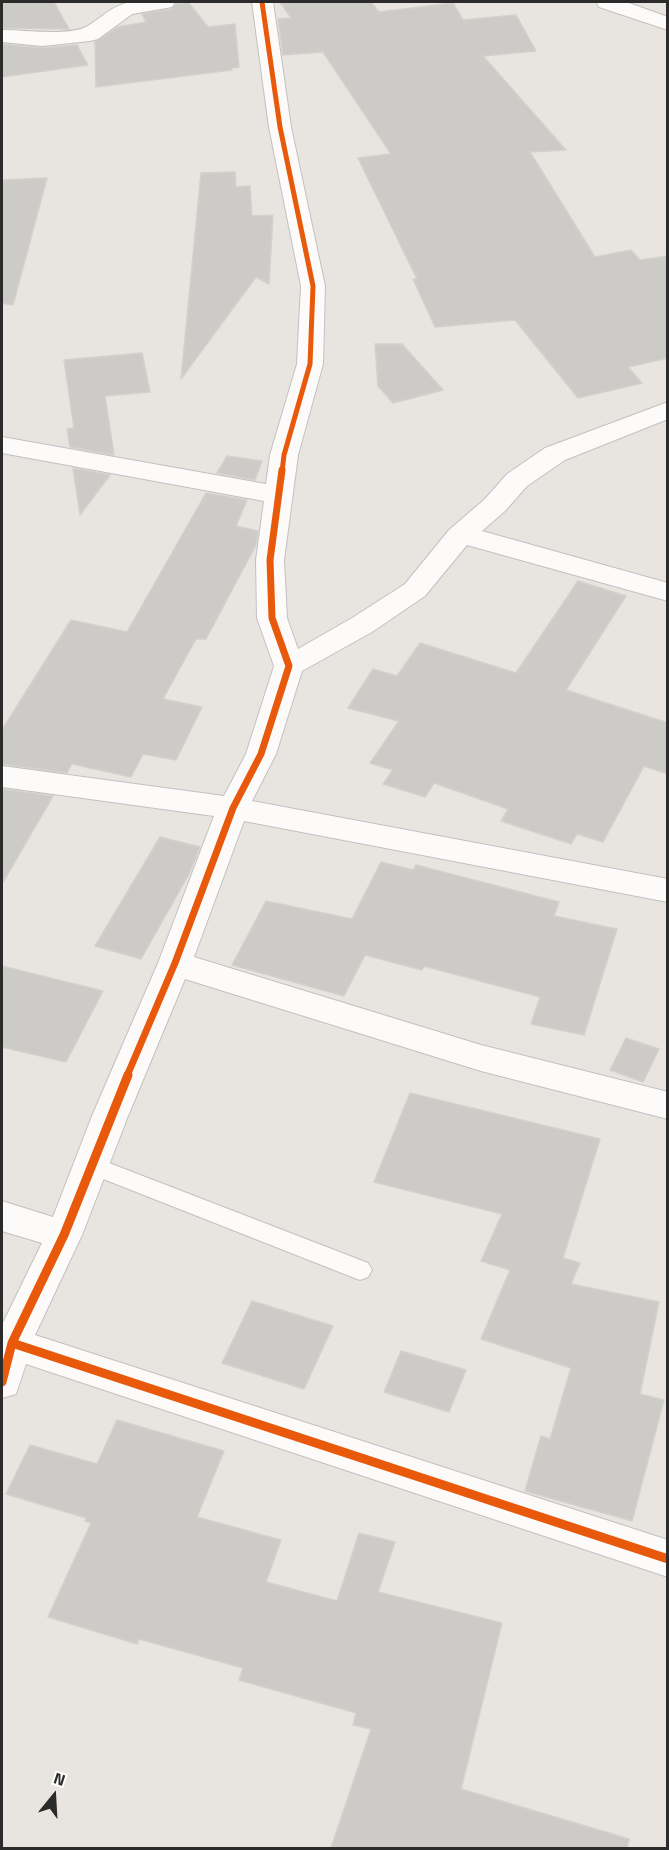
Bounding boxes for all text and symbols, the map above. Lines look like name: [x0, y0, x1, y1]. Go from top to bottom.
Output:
north arrow: [24, 1766, 84, 1826]
text: N: [51, 1766, 69, 1792]

